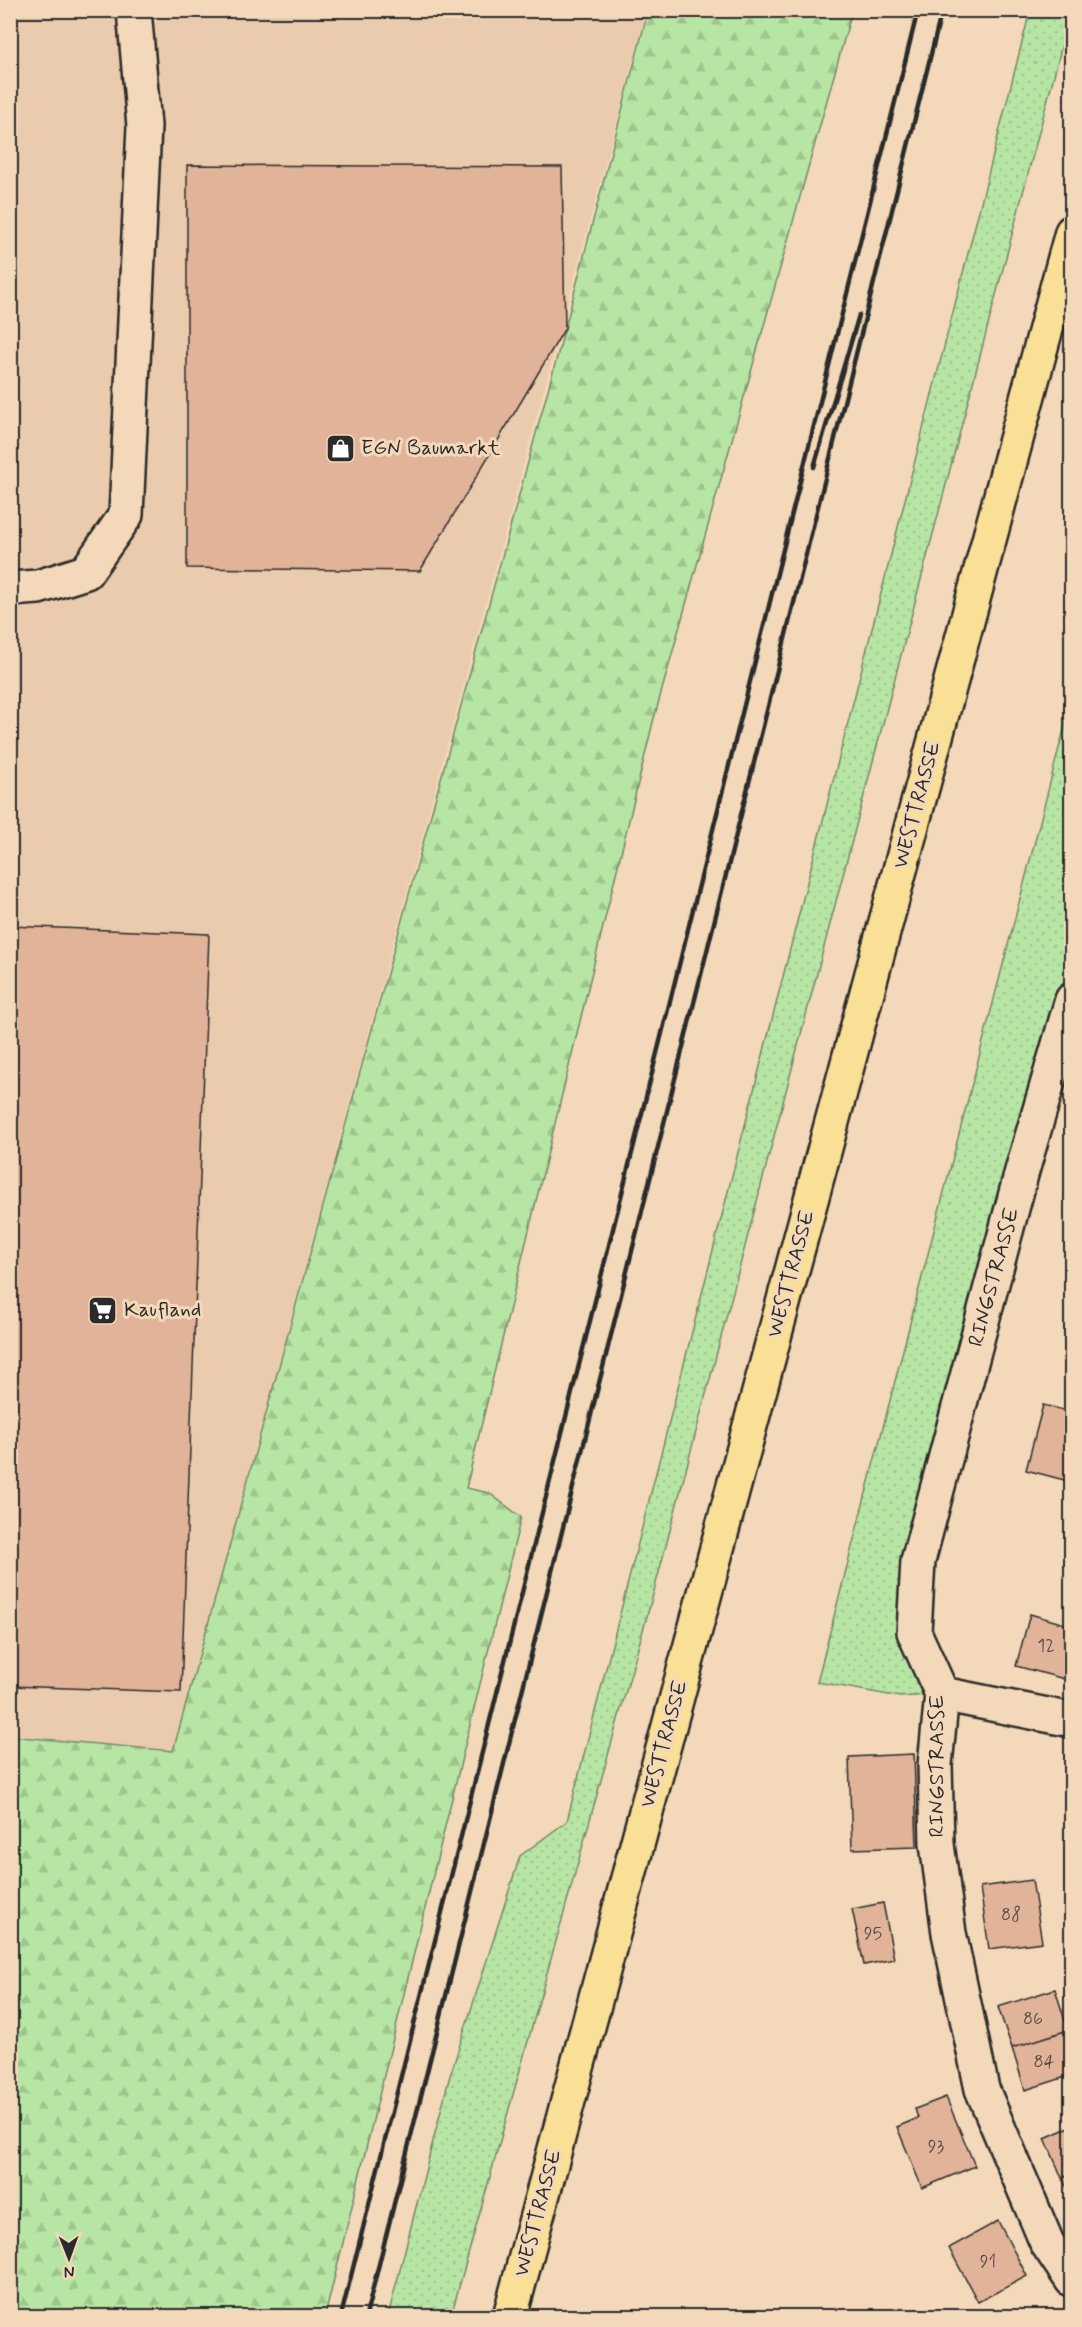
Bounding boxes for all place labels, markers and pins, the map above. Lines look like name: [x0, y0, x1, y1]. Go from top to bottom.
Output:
shop icon: EGN Baumarkt: [324, 432, 356, 464]
place label: EGN Baumarkt: [361, 434, 501, 462]
supermarket icon: Kaufland: [87, 1294, 119, 1326]
place label: Kaufland: [124, 1296, 201, 1324]

